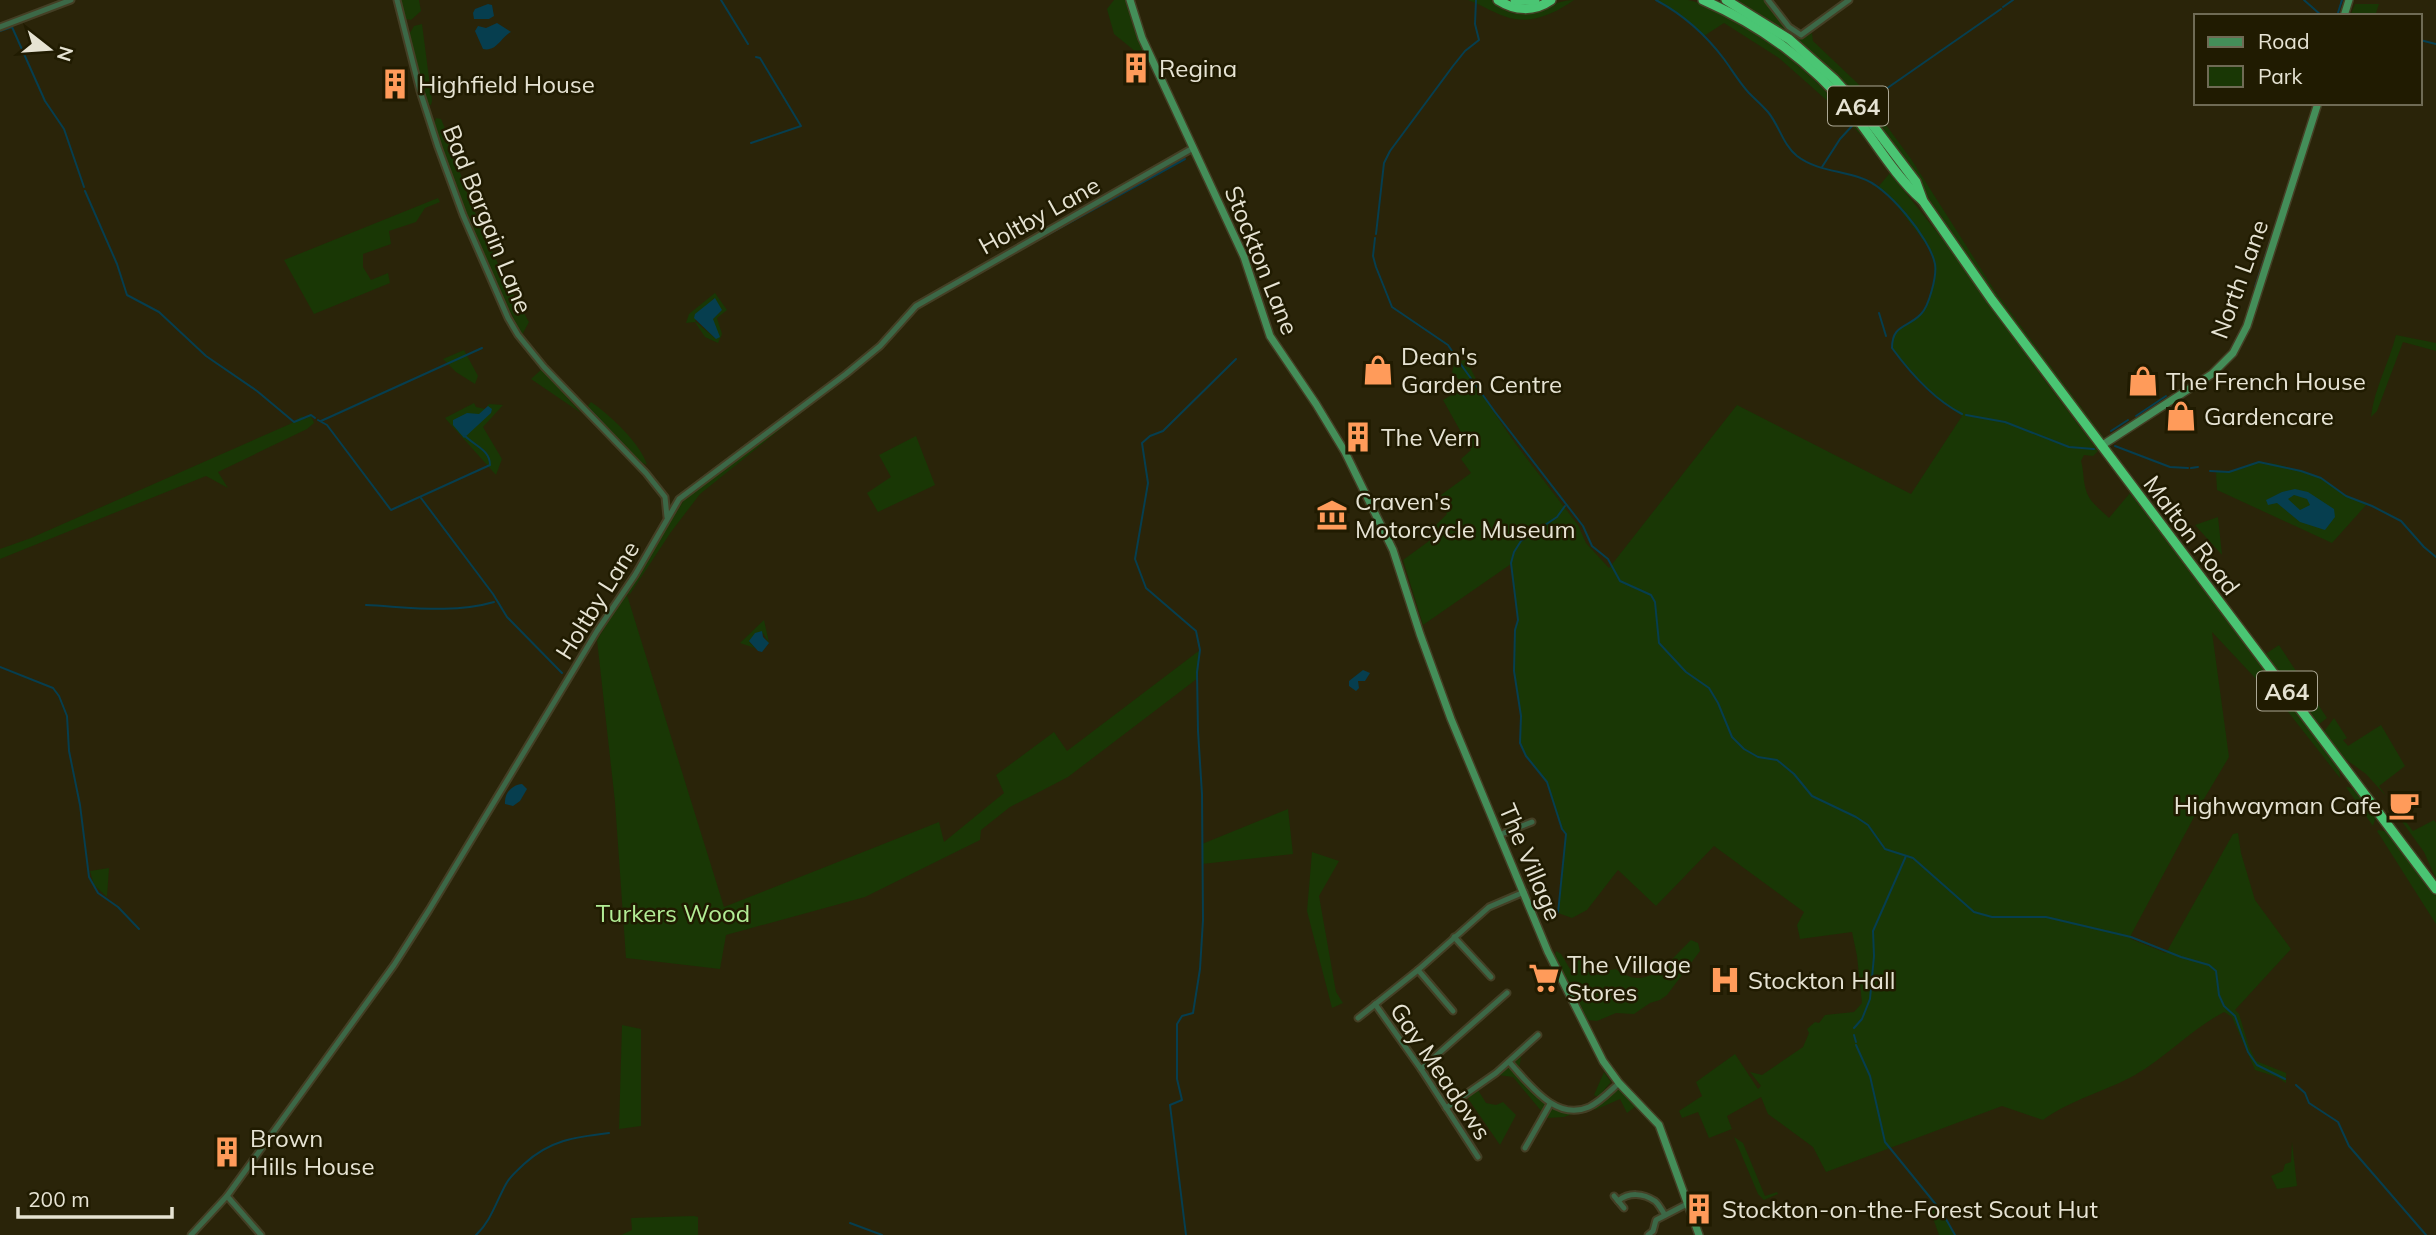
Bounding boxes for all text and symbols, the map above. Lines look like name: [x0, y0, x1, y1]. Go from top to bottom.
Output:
north arrow: [14, 14, 84, 84]
legend: [2194, 14, 2422, 105]
text: Road: [2258, 28, 2309, 54]
text: N: [52, 44, 79, 64]
building icon: Regina: [1119, 51, 1153, 85]
place label: Regina: [1159, 53, 1237, 83]
text: Park: [2258, 63, 2302, 89]
building icon: Highfield House: [378, 67, 412, 101]
place label: Highfield House: [418, 69, 595, 99]
road number: A64: [1828, 86, 1888, 125]
street label: Bad Bargain Lane: [437, 121, 539, 317]
street label: Holtby Lane: [973, 169, 1105, 261]
street label: Stockton Lane: [1219, 181, 1305, 339]
street label: North Lane: [2204, 215, 2274, 343]
place label: Dean's Garden Centre: [1401, 341, 1562, 399]
shop icon: Dean's Garden Centre: [1361, 353, 1395, 387]
shop icon: The French House: [2126, 364, 2160, 398]
place label: The French House: [2166, 366, 2366, 396]
shop icon: Gardencare: [2164, 399, 2198, 433]
place label: Gardencare: [2204, 401, 2334, 431]
building icon: The Vern: [1341, 420, 1375, 454]
place label: The Vern: [1381, 422, 1480, 452]
street label: Malton Road: [2137, 469, 2247, 601]
place label: Craven's Motorcycle Museum: [1355, 486, 1576, 544]
museum icon: Craven's Motorcycle Museum: [1315, 498, 1349, 532]
street label: Holtby Lane: [549, 535, 645, 665]
road number: A64: [2257, 671, 2317, 710]
cafe icon: Highwayman Cafe: [2387, 788, 2421, 822]
place label: Highwayman Cafe: [2174, 790, 2381, 820]
street label: The Village: [1493, 799, 1569, 925]
park label: Turkers Wood: [596, 898, 750, 928]
place label: The Village Stores: [1567, 949, 1691, 1007]
supermarket icon: The Village Stores: [1527, 961, 1561, 995]
hospital icon: Stockton Hall: [1708, 963, 1742, 997]
place label: Stockton Hall: [1748, 965, 1895, 995]
street label: Gay Meadows: [1384, 997, 1498, 1145]
place label: Brown Hills House: [250, 1123, 375, 1181]
building icon: Brown Hills House: [210, 1135, 244, 1169]
scale bar: [18, 1176, 172, 1220]
text: 200 m: [28, 1186, 90, 1212]
building icon: Stockton-on-the-Forest Scout Hut: [1682, 1192, 1716, 1226]
place label: Stockton-on-the-Forest Scout Hut: [1722, 1194, 2098, 1224]

